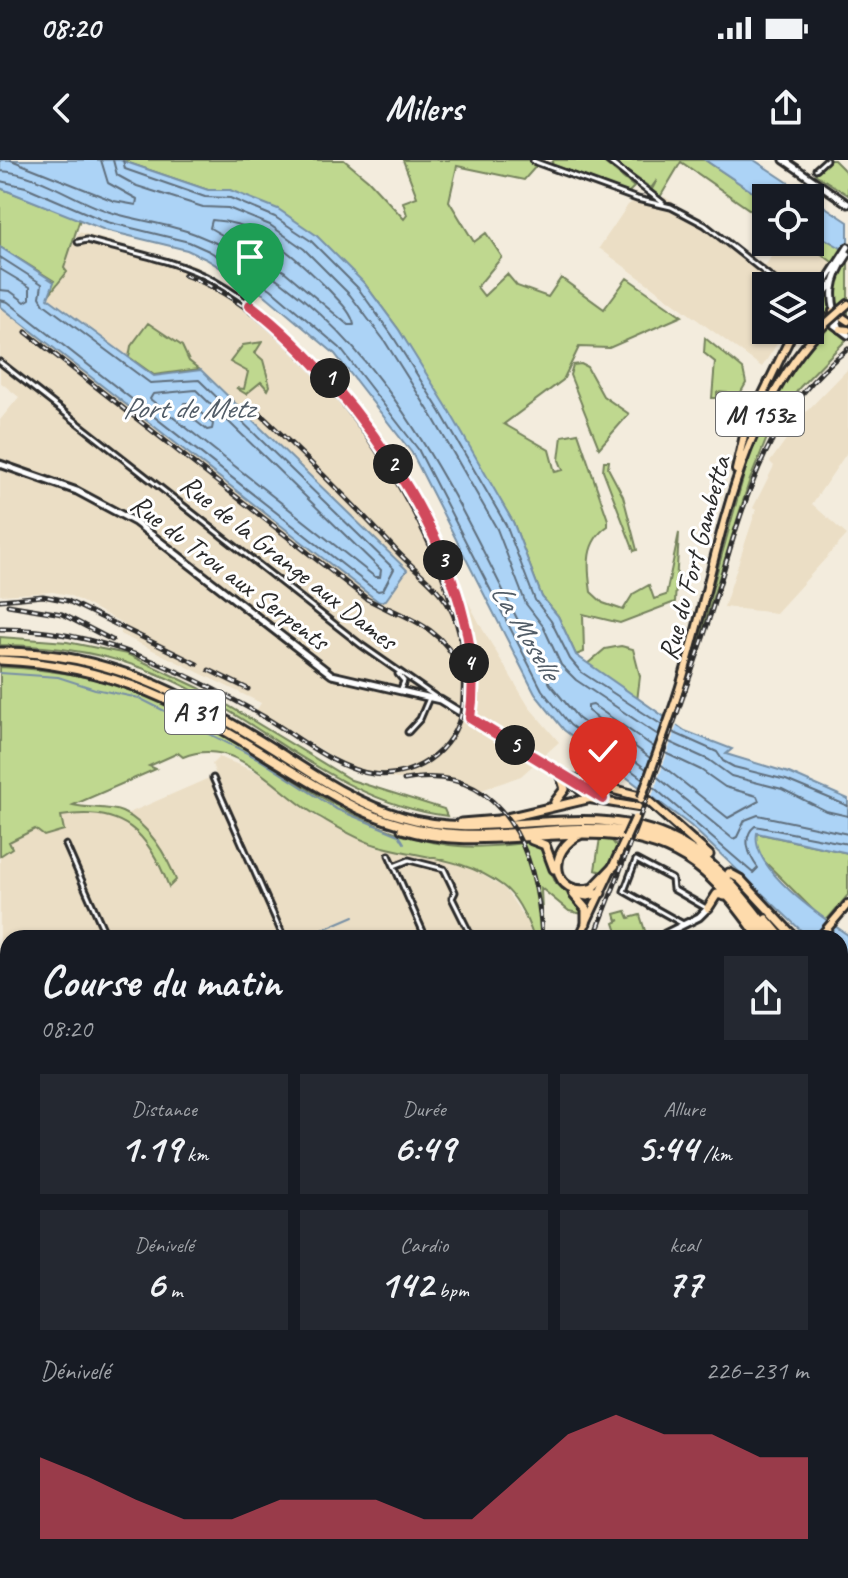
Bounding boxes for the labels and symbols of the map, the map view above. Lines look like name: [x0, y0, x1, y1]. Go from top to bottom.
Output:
pin: [216, 223, 284, 305]
pin: 1: [310, 358, 350, 398]
water label: Port de Metz: [122, 389, 258, 427]
road number: M 153z: [716, 392, 804, 436]
pin: 2: [373, 444, 413, 484]
street label: Rue du Fort Gambetta: [650, 451, 738, 664]
street label: Rue de la Grange aux Dames: [174, 467, 406, 659]
street label: Rue du Trou aux Serpents: [124, 486, 338, 659]
pin: 3: [423, 540, 463, 580]
water label: La Moselle: [483, 576, 572, 690]
pin: 4: [449, 643, 489, 683]
road number: A 31: [165, 690, 225, 734]
pin: [569, 717, 637, 799]
pin: 5: [495, 725, 535, 765]

